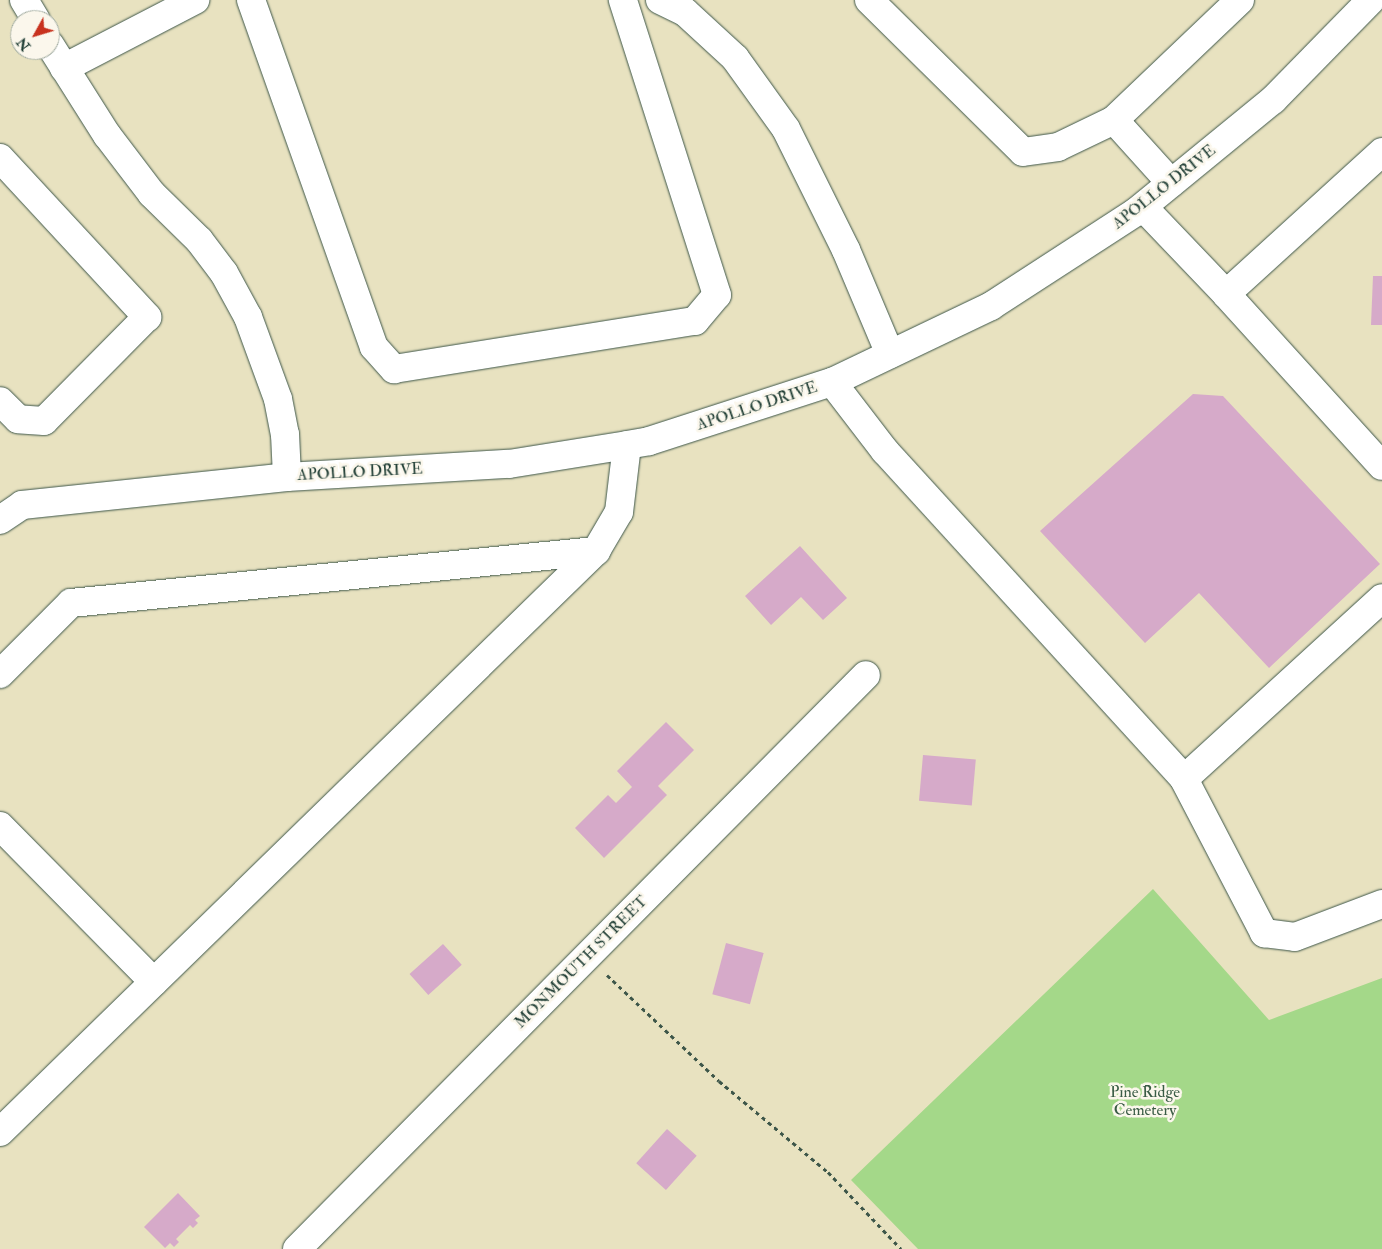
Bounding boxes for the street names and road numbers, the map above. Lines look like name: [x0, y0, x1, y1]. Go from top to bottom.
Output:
street label: APOLLO DRIVE: [1109, 141, 1219, 233]
street label: APOLLO DRIVE: [694, 377, 820, 435]
street label: APOLLO DRIVE: [297, 459, 423, 485]
street label: MONMOUTH STREET: [511, 892, 651, 1032]

